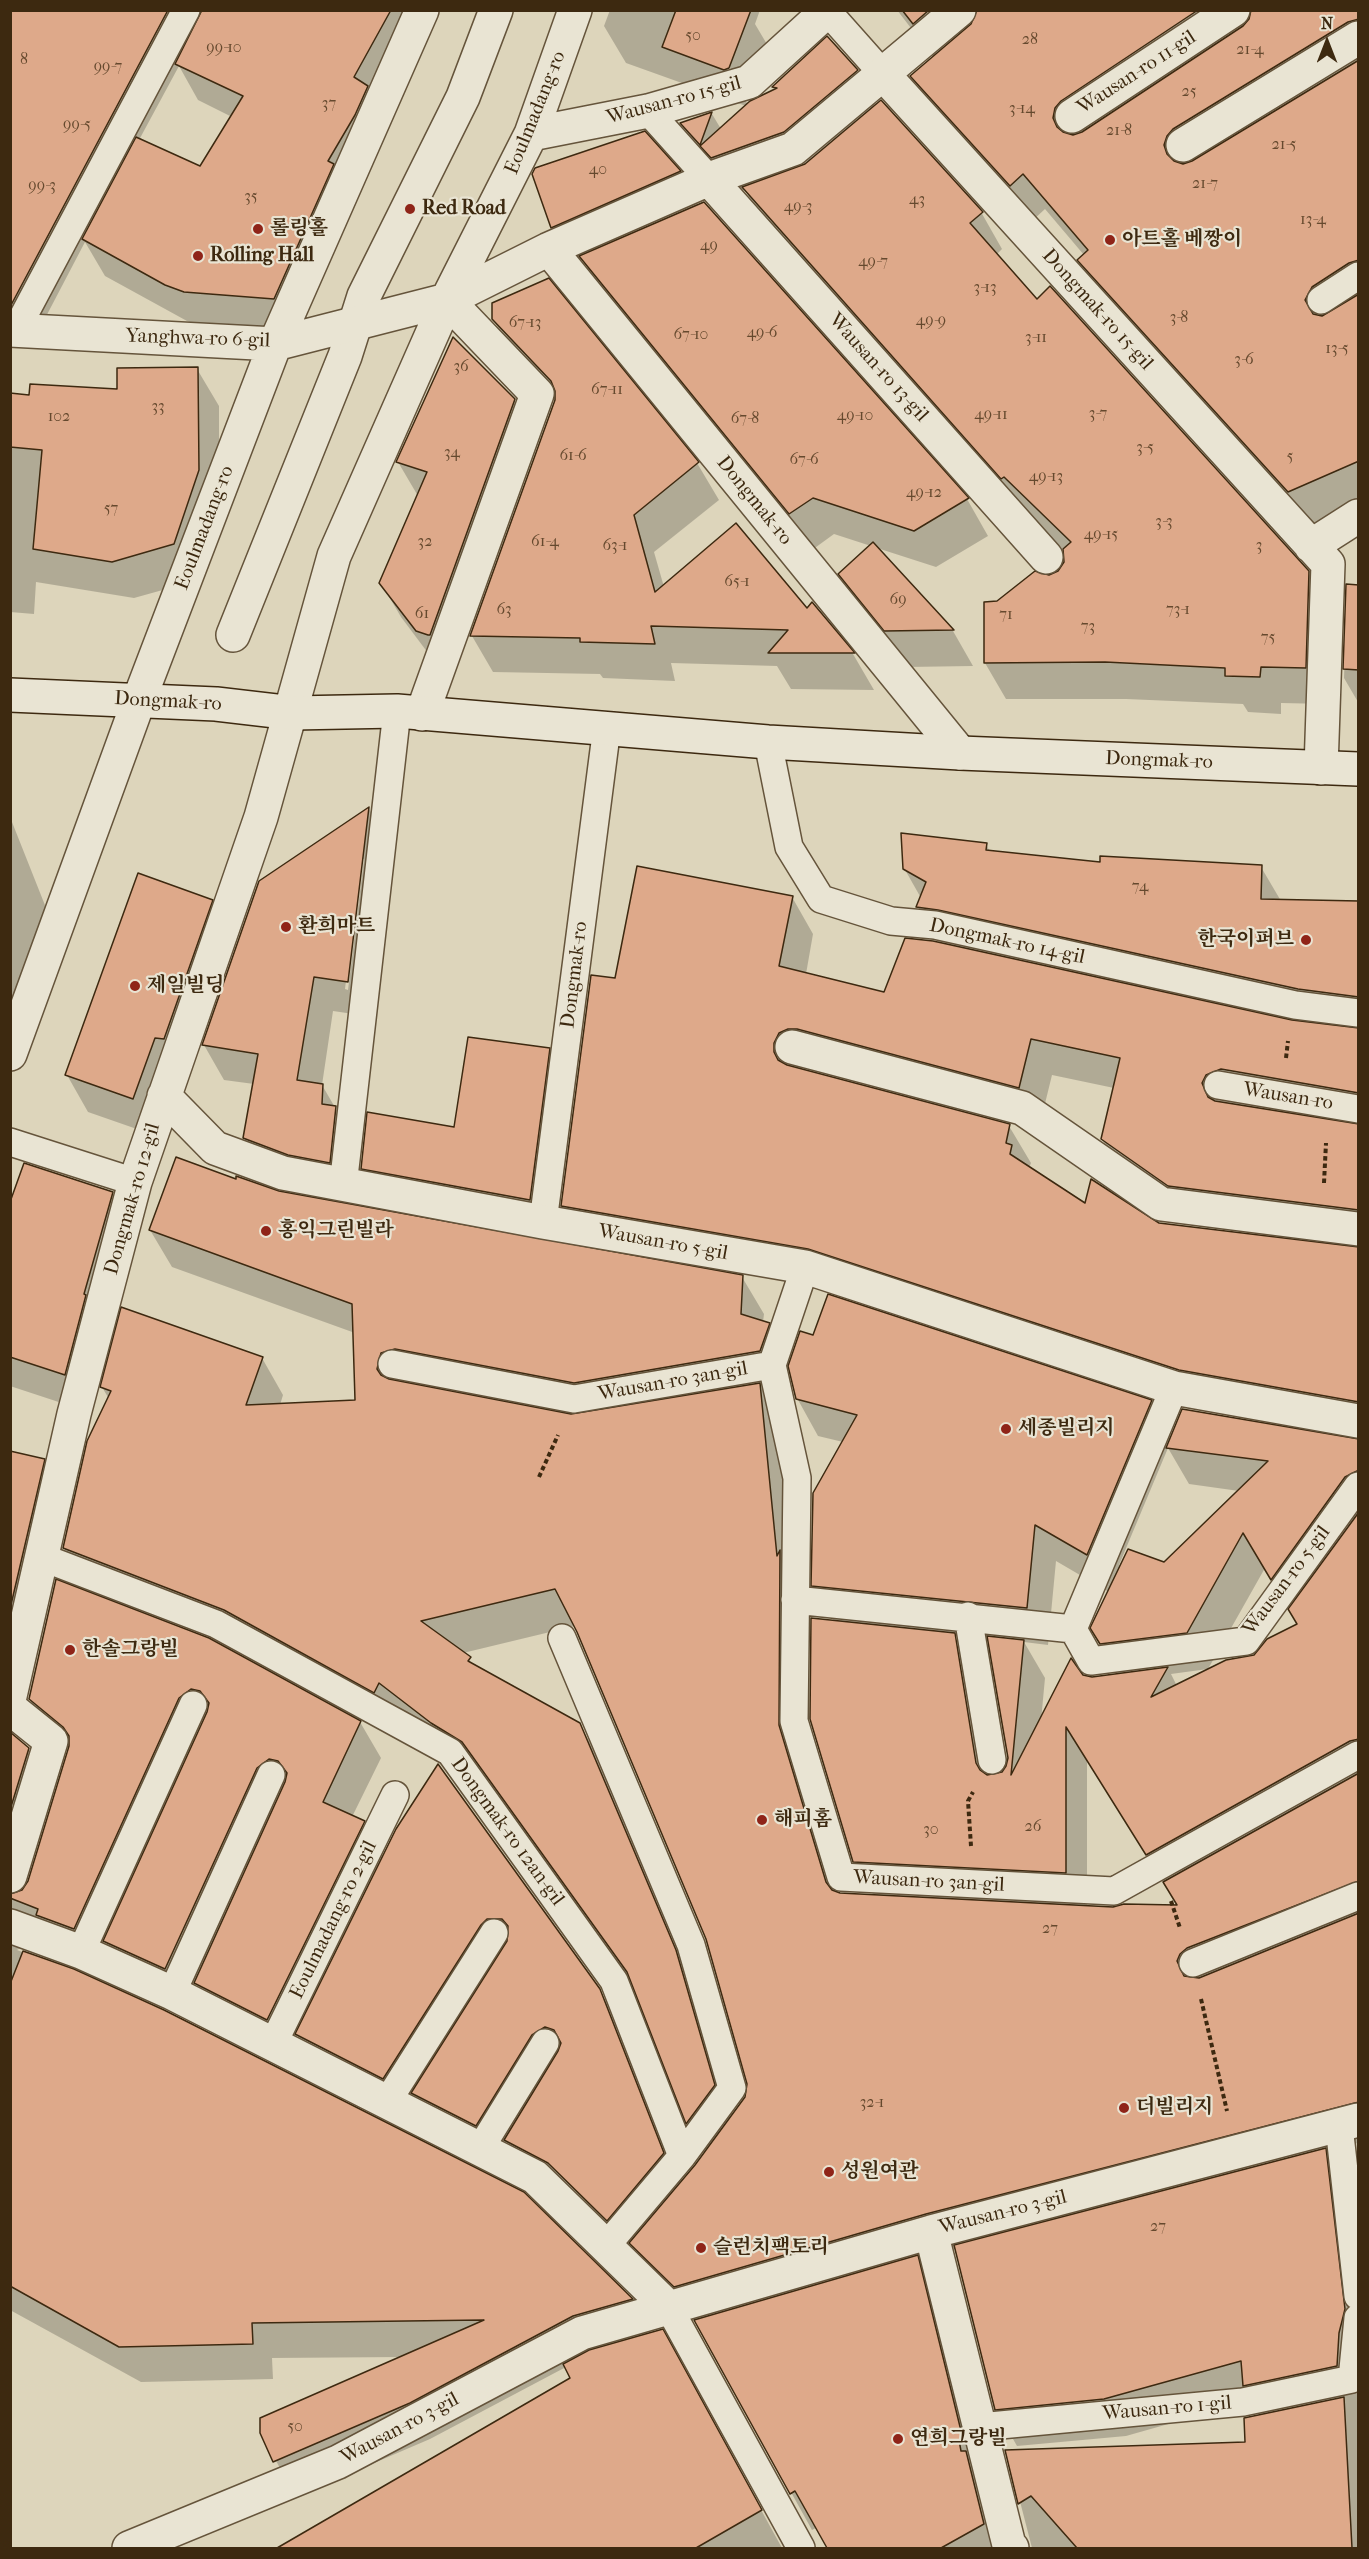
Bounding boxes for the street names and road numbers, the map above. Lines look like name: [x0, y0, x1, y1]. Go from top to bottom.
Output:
street label: Wausan-ro 11-gil: [1073, 26, 1201, 120]
street label: Eoulmadang-ro: [500, 48, 572, 178]
street label: Wausan-ro 15-gil: [604, 72, 744, 130]
street label: Dongmak-ro 15-gil: [1036, 244, 1158, 376]
street label: Wausan-ro 13-gil: [823, 309, 933, 427]
street label: Yanghwa-ro 6-gil: [125, 324, 271, 354]
street label: Dongmak-ro: [711, 452, 797, 550]
street label: Eoulmadang-ro: [170, 463, 240, 593]
street label: Dongmak-ro: [114, 687, 222, 717]
street label: Dongmak-ro: [1105, 747, 1213, 775]
street label: Dongmak-ro 14-gil: [927, 914, 1087, 970]
street label: Dongmak-ro: [557, 920, 593, 1030]
street label: Wausan-ro: [1241, 1078, 1335, 1116]
street label: Dongmak-ro 12-gil: [100, 1120, 166, 1278]
street label: Wausan-ro 5-gil: [596, 1220, 730, 1266]
street label: Wausan-ro 3an-gil: [596, 1357, 750, 1407]
street label: Wausan-ro 5-gil: [1238, 1521, 1336, 1641]
street label: Dongmak-ro 12an-gil: [445, 1753, 569, 1911]
street label: Eoulmadang-ro 2-gil: [285, 1837, 383, 2003]
street label: Wausan-ro 3an-gil: [853, 1866, 1005, 1898]
street label: Wausan-ro 3-gil: [937, 2186, 1069, 2240]
street label: Wausan-ro 3-gil: [337, 2388, 463, 2470]
street label: Wausan-ro 1-gil: [1101, 2391, 1233, 2427]

